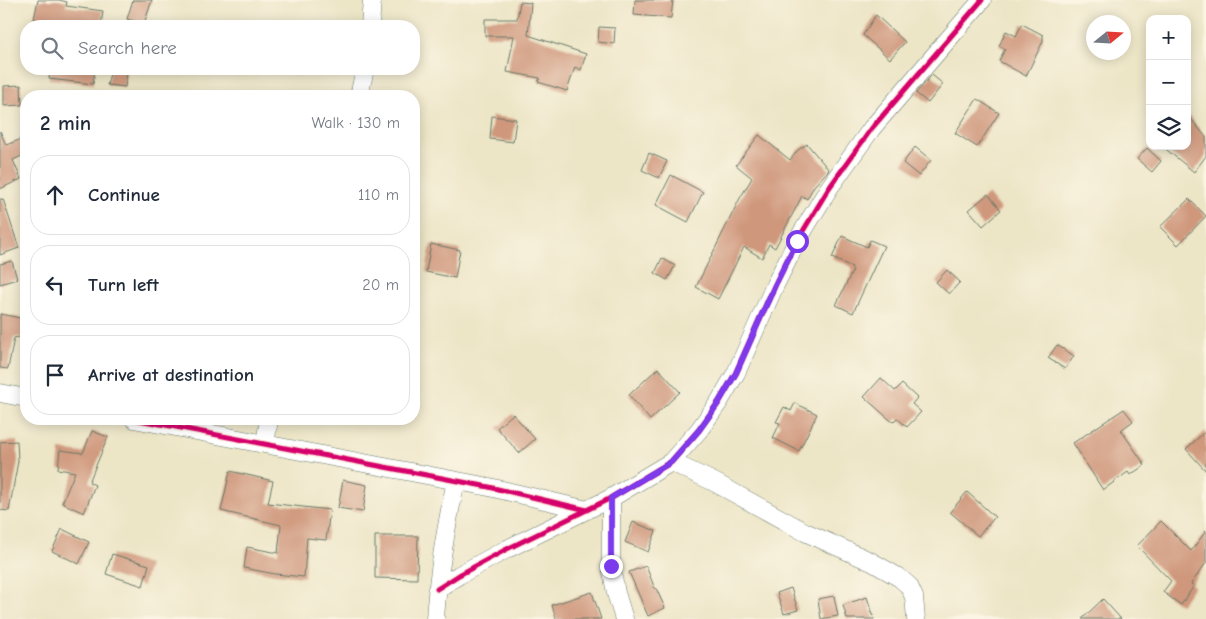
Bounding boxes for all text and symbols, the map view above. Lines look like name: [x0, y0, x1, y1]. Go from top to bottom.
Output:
north arrow: [1086, 15, 1131, 60]
map controls: [1146, 15, 1191, 150]
button: +: [1146, 15, 1191, 60]
search box: [20, 20, 420, 75]
icon: search: [38, 34, 66, 62]
text: Search here: [78, 37, 177, 59]
button: −: [1146, 60, 1191, 105]
button: layers: [1146, 105, 1191, 150]
text: 2 min: [40, 111, 91, 135]
text: Walk · 130 m: [311, 114, 400, 132]
icon: ahead: [41, 181, 69, 209]
text: Continue: [88, 184, 160, 206]
text: 110 m: [358, 186, 399, 204]
route start: [786, 230, 809, 253]
icon: left: [41, 271, 69, 299]
text: Turn left: [88, 274, 159, 296]
text: 20 m: [362, 276, 399, 294]
icon: arrive: [41, 361, 69, 389]
text: Arrive at destination: [88, 364, 254, 386]
route end: [600, 555, 623, 578]

